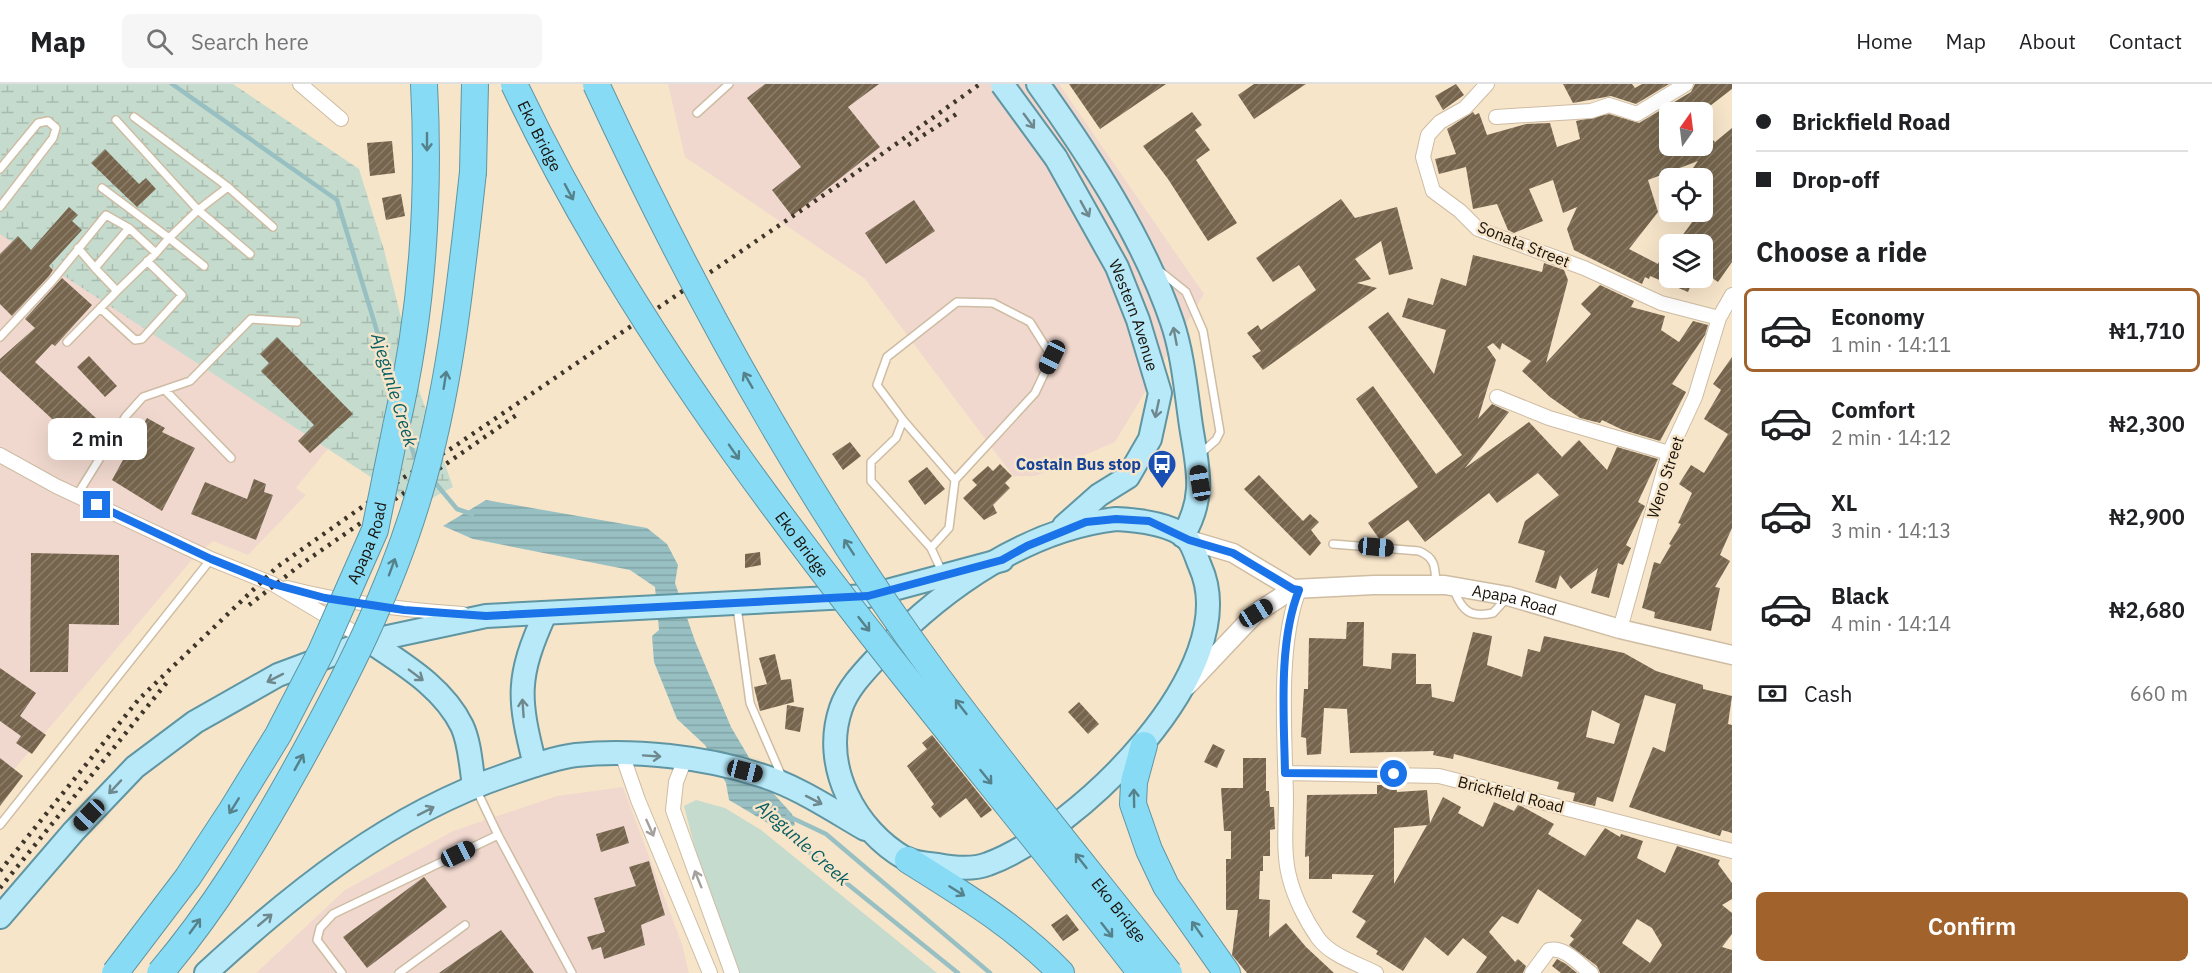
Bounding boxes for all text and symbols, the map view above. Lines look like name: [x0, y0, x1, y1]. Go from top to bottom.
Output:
search box: [122, 14, 542, 68]
text: Map: [30, 23, 86, 60]
icon: search: [143, 25, 176, 58]
text: Search here: [191, 27, 309, 56]
text: Home: [1856, 27, 1913, 55]
text: Map: [1946, 27, 1986, 55]
text: About: [2019, 27, 2076, 55]
text: Contact: [2109, 27, 2182, 55]
street label: Eko Bridge: [513, 97, 566, 175]
north arrow: [1659, 102, 1713, 156]
map controls: [1659, 102, 1713, 288]
text: Brickfield Road: [1792, 107, 1951, 136]
one-way arrow: [1023, 112, 1036, 128]
one-way arrow: [421, 132, 433, 152]
text: Drop-off: [1792, 165, 1879, 194]
button: locate: [1659, 168, 1713, 222]
one-way arrow: [564, 183, 575, 201]
one-way arrow: [1079, 200, 1091, 217]
street label: Sonata Street: [1475, 216, 1573, 272]
button: layers: [1659, 234, 1713, 288]
text: Choose a ride: [1756, 234, 1927, 269]
street label: Western Avenue: [1105, 256, 1163, 373]
text: Economy: [1831, 302, 1925, 331]
icon: car: [1759, 303, 1813, 357]
text: ₦1,710: [2109, 316, 2185, 345]
one-way arrow: [1169, 327, 1180, 347]
water label: Ajegunle Creek: [366, 329, 423, 450]
text: 1 min · 14:11: [1831, 331, 1951, 358]
car: [1036, 337, 1068, 377]
one-way arrow: [439, 370, 450, 390]
one-way arrow: [742, 372, 754, 389]
text: Comfort: [1831, 395, 1915, 424]
icon: car: [1759, 396, 1813, 450]
one-way arrow: [1151, 399, 1162, 418]
text: ₦2,300: [2109, 409, 2185, 438]
callout: 2 min: [48, 418, 146, 460]
text: 2 min · 14:12: [1831, 424, 1951, 451]
text: 2 min: [72, 425, 123, 452]
street label: Wero Street: [1642, 433, 1688, 521]
one-way arrow: [728, 443, 740, 460]
bus stop icon: Costain Bus stop: [1146, 448, 1178, 490]
place label: Costain Bus stop: [1016, 454, 1141, 474]
car: [1188, 464, 1212, 502]
text: XL: [1831, 488, 1857, 517]
icon: car: [1759, 489, 1813, 543]
route end: [83, 491, 110, 518]
street label: Apapa Road: [342, 500, 391, 587]
text: ₦2,900: [2109, 502, 2185, 531]
street label: Eko Bridge: [771, 507, 834, 581]
text: 3 min · 14:13: [1831, 517, 1951, 544]
car: [1357, 536, 1395, 558]
one-way arrow: [843, 539, 855, 556]
one-way arrow: [387, 558, 398, 577]
street label: Apapa Road: [1471, 580, 1559, 620]
text: Black: [1831, 581, 1889, 610]
icon: car: [1759, 582, 1813, 636]
text: ₦2,680: [2109, 595, 2185, 624]
car: [1236, 596, 1276, 630]
text: 4 min · 14:14: [1831, 610, 1951, 637]
one-way arrow: [858, 616, 871, 632]
one-way arrow: [408, 668, 424, 681]
one-way arrow: [266, 672, 284, 684]
icon: cash: [1756, 677, 1789, 710]
text: Cash: [1804, 679, 1853, 708]
text: 660 m: [2130, 680, 2188, 707]
one-way arrow: [517, 698, 528, 718]
one-way arrow: [954, 699, 967, 715]
one-way arrow: [642, 751, 662, 762]
one-way arrow: [294, 754, 306, 771]
car: [725, 758, 765, 784]
route start: [1380, 760, 1407, 787]
one-way arrow: [979, 769, 992, 785]
street label: Brickfield Road: [1456, 771, 1566, 817]
one-way arrow: [108, 780, 122, 795]
one-way arrow: [1128, 789, 1140, 808]
water label: Ajegunle Creek: [751, 794, 855, 891]
one-way arrow: [805, 794, 822, 806]
car: [70, 796, 108, 834]
one-way arrow: [227, 797, 239, 814]
one-way arrow: [417, 804, 435, 816]
one-way arrow: [645, 819, 656, 837]
car: [438, 838, 478, 870]
one-way arrow: [1075, 853, 1087, 869]
one-way arrow: [692, 870, 703, 888]
street label: Eko Bridge: [1087, 874, 1151, 947]
one-way arrow: [949, 884, 966, 897]
button: Confirm: [1756, 892, 2188, 961]
one-way arrow: [257, 913, 272, 927]
one-way arrow: [189, 919, 201, 935]
one-way arrow: [1101, 921, 1114, 937]
one-way arrow: [1191, 922, 1203, 938]

